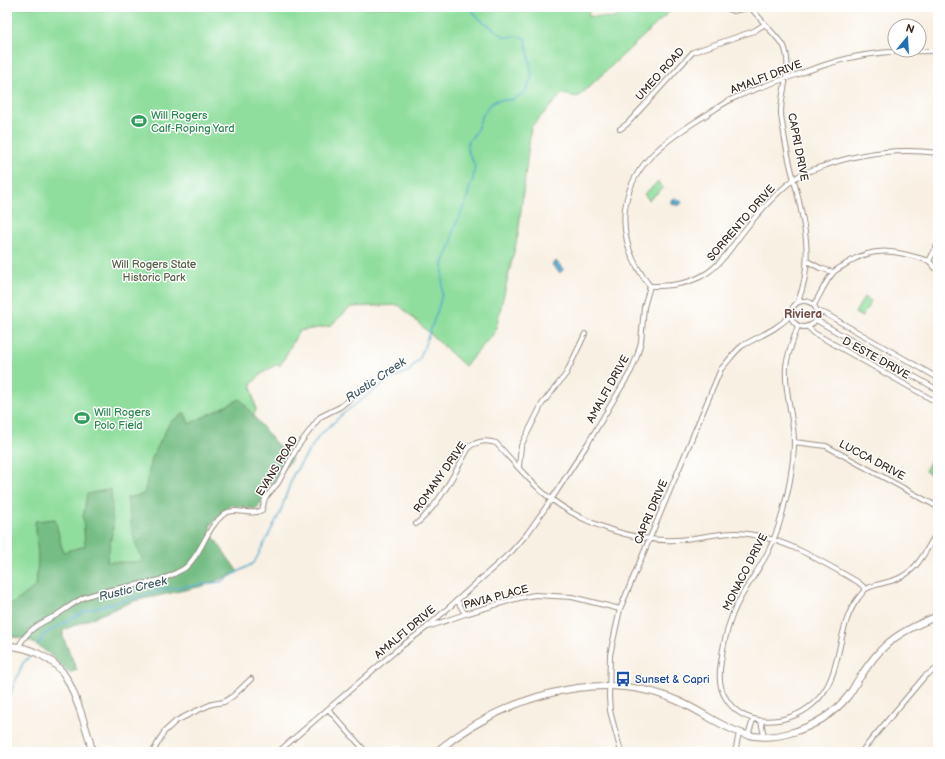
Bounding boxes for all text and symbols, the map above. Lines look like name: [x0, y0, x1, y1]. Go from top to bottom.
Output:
north arrow: [887, 18, 927, 58]
text: N: [904, 22, 916, 36]
street label: UMEO ROAD: [633, 45, 687, 103]
street label: AMALFI DRIVE: [728, 57, 804, 97]
place label: Will Rogers Calf-Roping Yard: [151, 109, 235, 135]
sports icon: Will Rogers Calf-Roping Yard: [130, 112, 148, 130]
street label: CAPRI DRIVE: [785, 112, 811, 182]
street label: SORRENTO DRIVE: [704, 182, 778, 264]
park label: Will Rogers State Historic Park: [112, 258, 197, 284]
district label: Riviera: [784, 307, 822, 322]
street label: D ESTE DRIVE: [840, 334, 912, 382]
street label: AMALFI DRIVE: [584, 353, 632, 425]
water label: Rustic Creek: [343, 354, 410, 406]
place label: Will Rogers Polo Field: [94, 406, 151, 432]
sports icon: Will Rogers Polo Field: [73, 409, 91, 427]
street label: EVANS ROAD: [253, 434, 301, 498]
street label: LUCCA DRIVE: [837, 437, 907, 483]
street label: ROMANY DRIVE: [411, 439, 469, 515]
street label: CAPRI DRIVE: [632, 478, 670, 546]
street label: MONACO DRIVE: [720, 531, 770, 613]
water label: Rustic Creek: [97, 573, 170, 605]
street label: PAVIA PLACE: [462, 582, 530, 612]
street label: AMALFI DRIVE: [372, 603, 438, 661]
bus stop icon: Sunset & Capri: [614, 670, 632, 688]
place label: Sunset & Capri: [635, 673, 710, 686]

